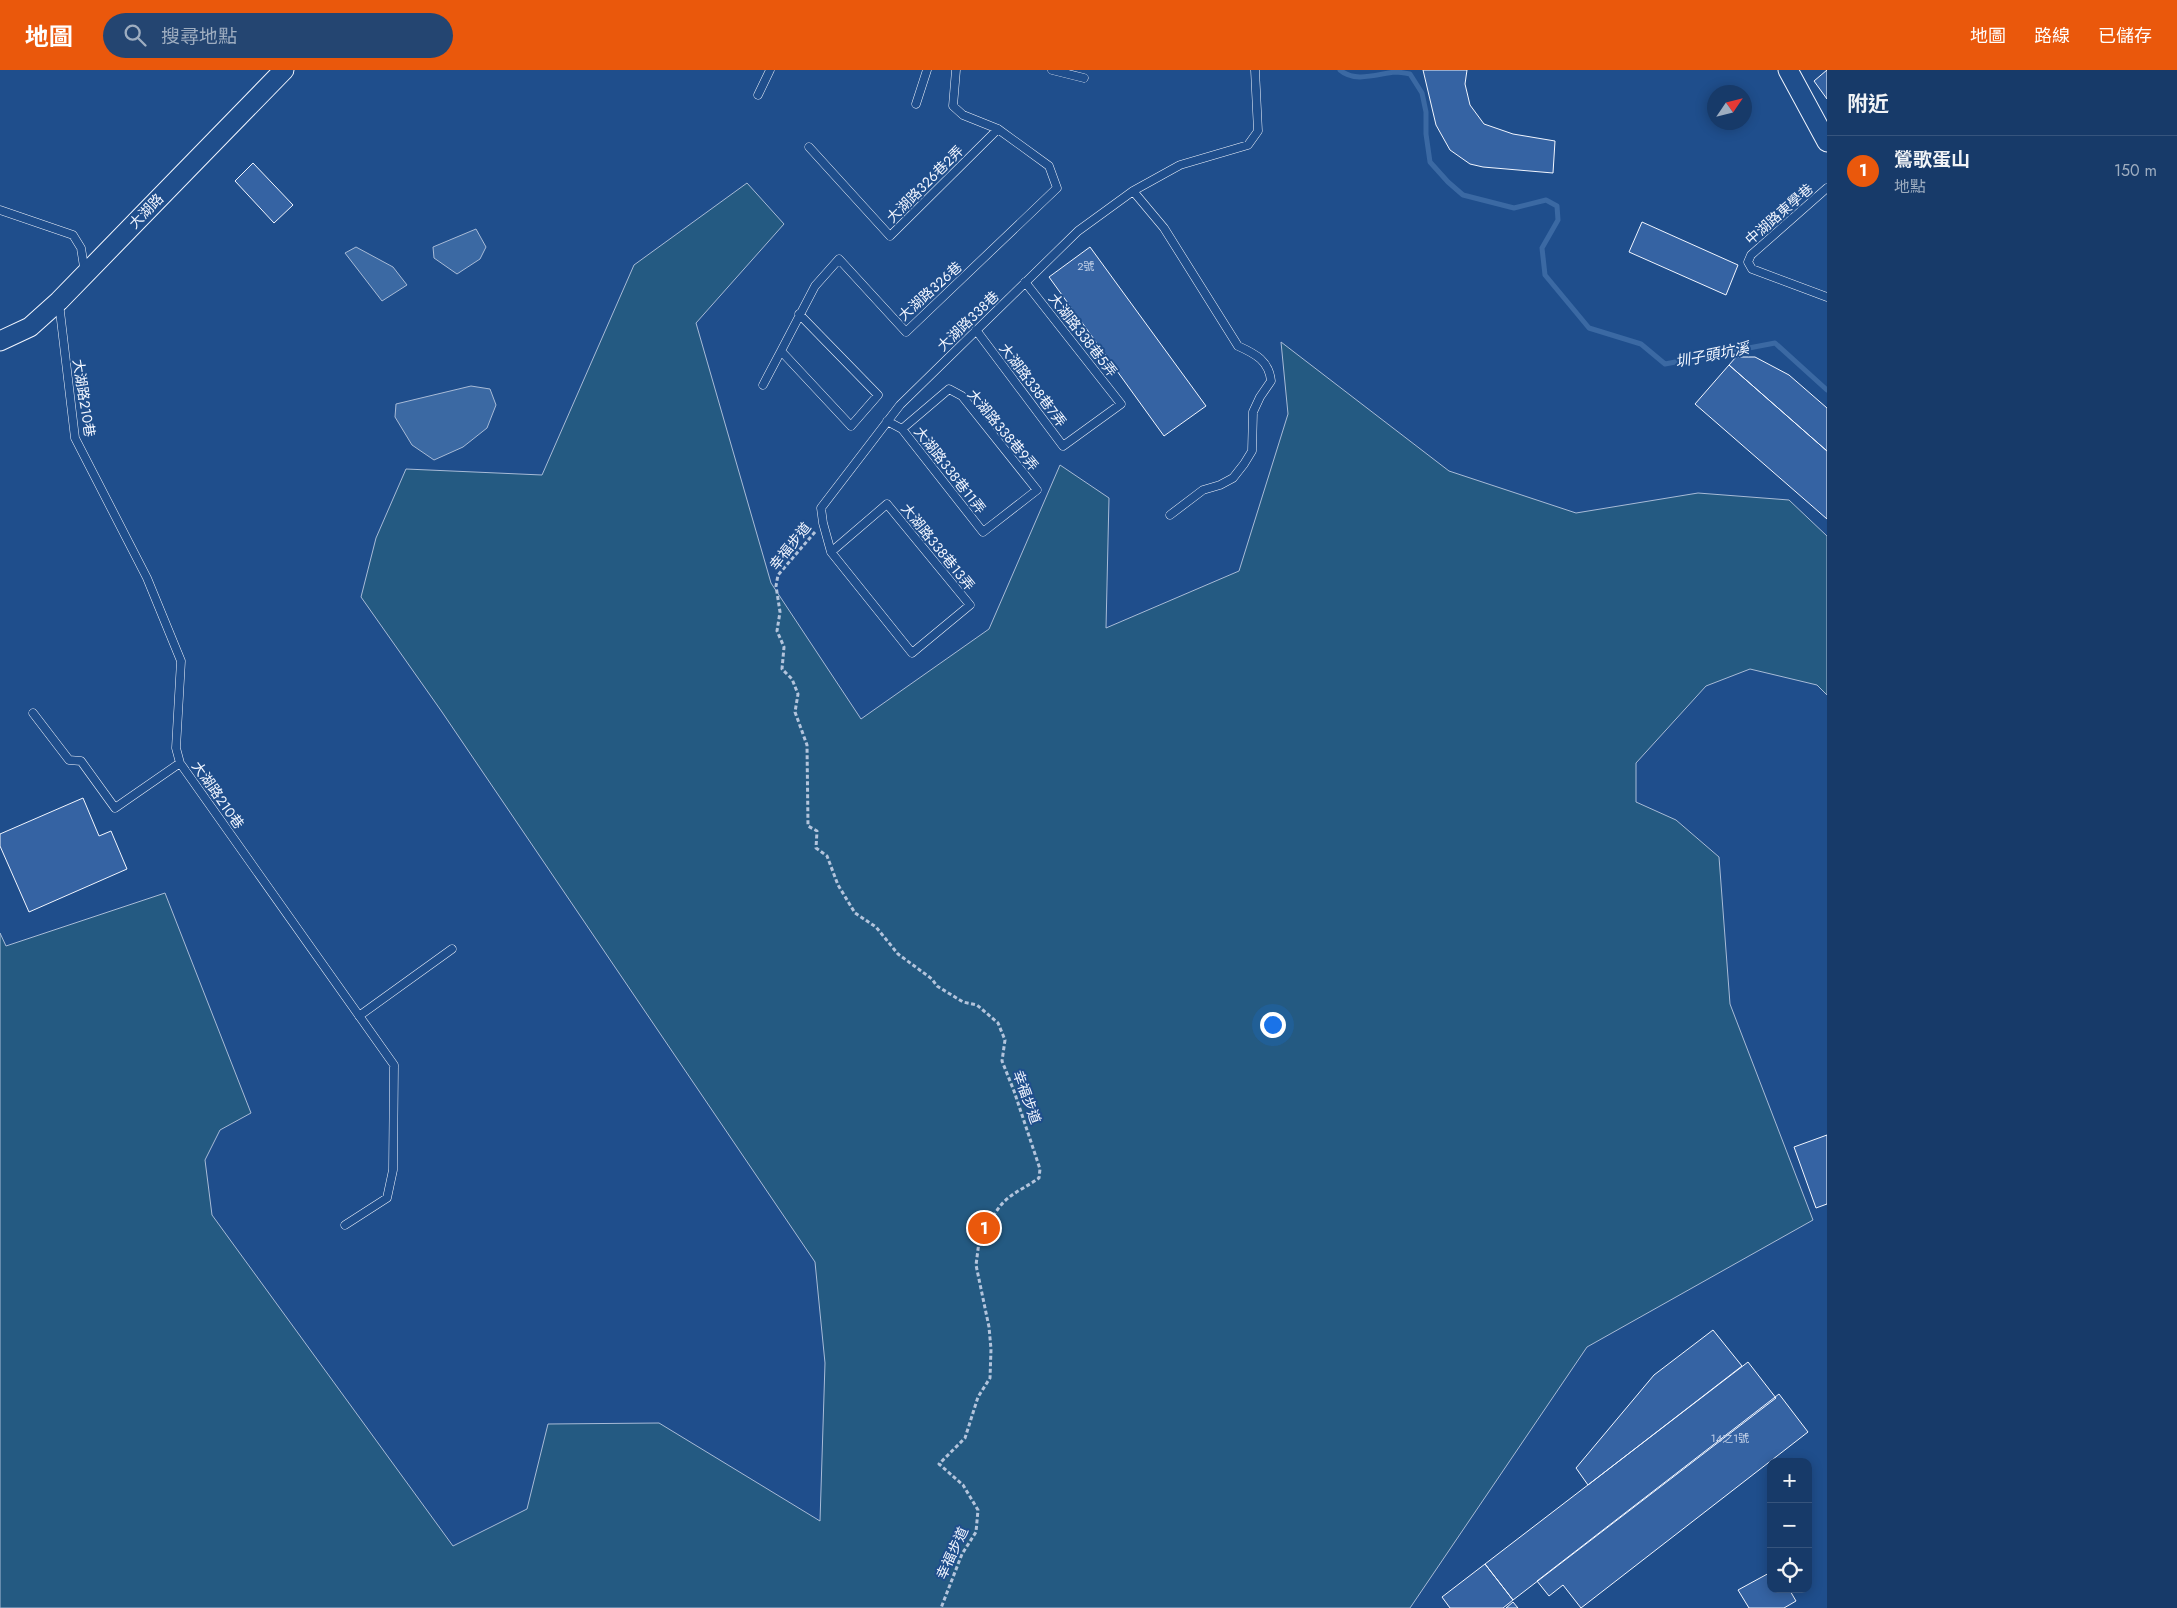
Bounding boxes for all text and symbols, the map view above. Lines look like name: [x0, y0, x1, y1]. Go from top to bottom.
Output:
search box: [103, 13, 453, 58]
text: 地圖: [25, 19, 73, 54]
icon: search: [121, 21, 149, 49]
text: 搜尋地點: [161, 23, 237, 50]
text: 地圖: [1970, 23, 2006, 49]
text: 路線: [2034, 23, 2070, 49]
text: 已儲存: [2098, 23, 2152, 49]
north arrow: [1707, 85, 1752, 130]
text: 附近: [1847, 89, 1889, 119]
street label: 大湖路326巷2弄: [882, 141, 968, 227]
text: 鶯歌蛋山: [1894, 146, 1970, 173]
text: 1: [1859, 159, 1867, 182]
text: 150 m: [2114, 159, 2157, 182]
text: 地點: [1894, 175, 1926, 198]
street label: 中湖路東學巷: [1741, 179, 1817, 249]
street label: 大湖路: [124, 189, 168, 233]
street label: 大湖路326巷: [894, 257, 966, 325]
house number: 2號: [1077, 258, 1095, 274]
street label: 大湖路338巷: [933, 286, 1003, 356]
street label: 大湖路338巷5弄: [1044, 289, 1122, 381]
water label: 圳子頭坑溪: [1673, 337, 1753, 373]
street label: 大湖路338巷7弄: [995, 339, 1071, 431]
street label: 大湖路210巷: [68, 358, 100, 438]
street label: 大湖路338巷9弄: [963, 385, 1043, 475]
street label: 大湖路338巷11弄: [910, 422, 990, 518]
street label: 大湖路338巷13弄: [897, 499, 979, 595]
street label: 幸福步道: [765, 518, 815, 574]
street label: 大湖路210巷: [187, 757, 249, 833]
your location: [1260, 1012, 1286, 1038]
street label: 幸福步道: [1008, 1067, 1046, 1127]
pin: 1: [968, 1209, 1000, 1247]
house number: 14之1號: [1711, 1430, 1749, 1446]
map controls: [1767, 1458, 1812, 1593]
button: +: [1767, 1458, 1812, 1503]
button: −: [1767, 1503, 1812, 1548]
street label: 幸福步道: [931, 1523, 973, 1583]
button: locate: [1767, 1548, 1812, 1593]

